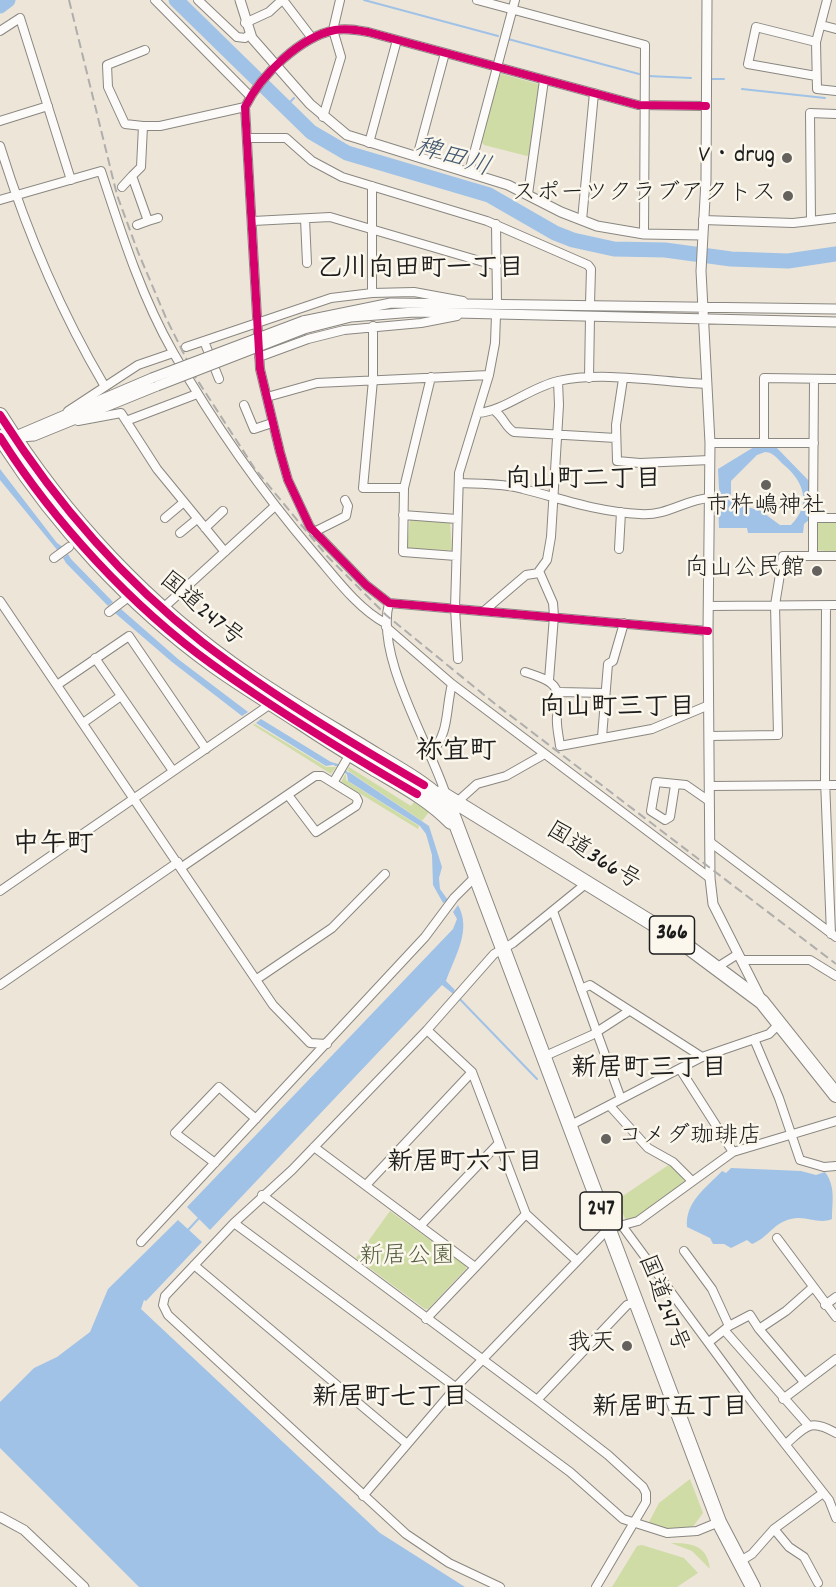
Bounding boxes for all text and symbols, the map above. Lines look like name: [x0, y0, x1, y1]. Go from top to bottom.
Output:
water label: 稗田川: [410, 134, 494, 186]
place label: V・drug: [698, 144, 775, 172]
marker: V・drug: [780, 151, 794, 165]
place label: スポーツクラブアクトス: [512, 182, 776, 210]
marker: スポーツクラブアクトス: [781, 189, 795, 203]
district label: 乙川向田町一丁目: [316, 255, 524, 287]
district label: 向山町二丁目: [505, 466, 661, 498]
marker: 市杵嶋神社: [759, 478, 773, 492]
place label: 市杵嶋神社: [706, 495, 826, 523]
place label: 向山公民館: [685, 557, 805, 585]
marker: 向山公民館: [810, 564, 824, 578]
street label: 国道247号: [152, 567, 248, 655]
district label: 向山町三丁目: [539, 694, 695, 726]
district label: 祢宜町: [416, 738, 496, 770]
street label: 国道366号: [539, 818, 645, 898]
district label: 中午町: [13, 831, 93, 863]
road number: 366: [650, 916, 694, 954]
district label: 新居町三丁目: [571, 1055, 727, 1087]
place label: コメダ珈琲店: [618, 1125, 762, 1153]
marker: コメダ珈琲店: [599, 1132, 613, 1146]
district label: 新居町六丁目: [387, 1149, 543, 1181]
road number: 247: [580, 1192, 622, 1230]
park label: 新居公園: [359, 1245, 455, 1273]
street label: 国道247号: [629, 1251, 693, 1357]
place label: 我天: [567, 1332, 615, 1360]
marker: 我天: [620, 1339, 634, 1353]
district label: 新居町七丁目: [312, 1384, 468, 1416]
district label: 新居町五丁目: [592, 1394, 748, 1426]

